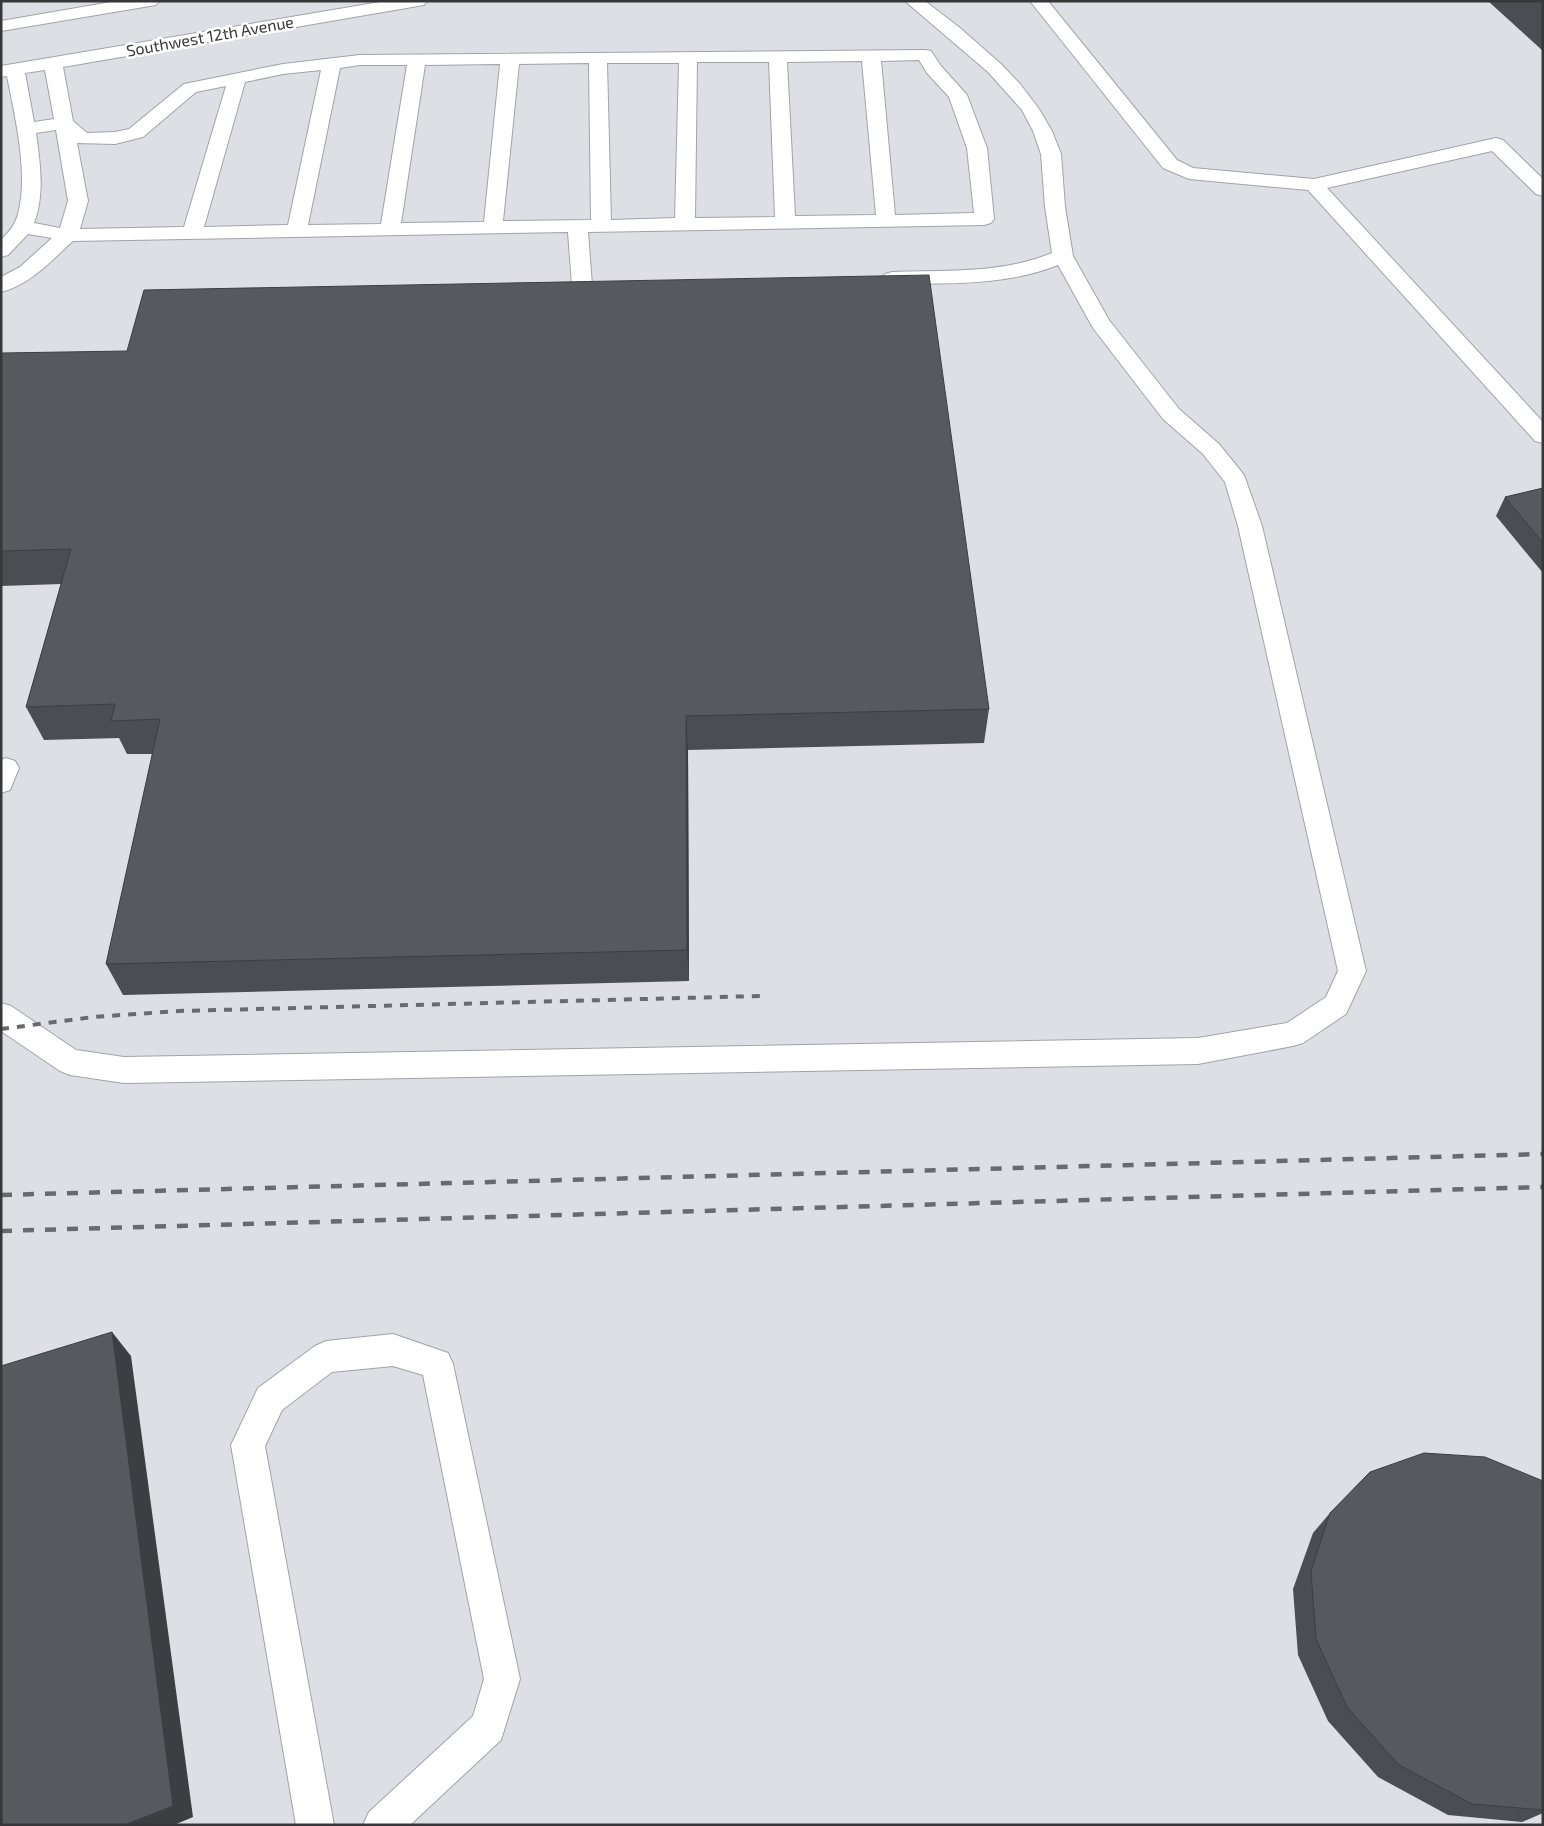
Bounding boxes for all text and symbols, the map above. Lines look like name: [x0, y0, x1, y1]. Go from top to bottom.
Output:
street label: Southwest 12th Avenue: [125, 11, 295, 60]

